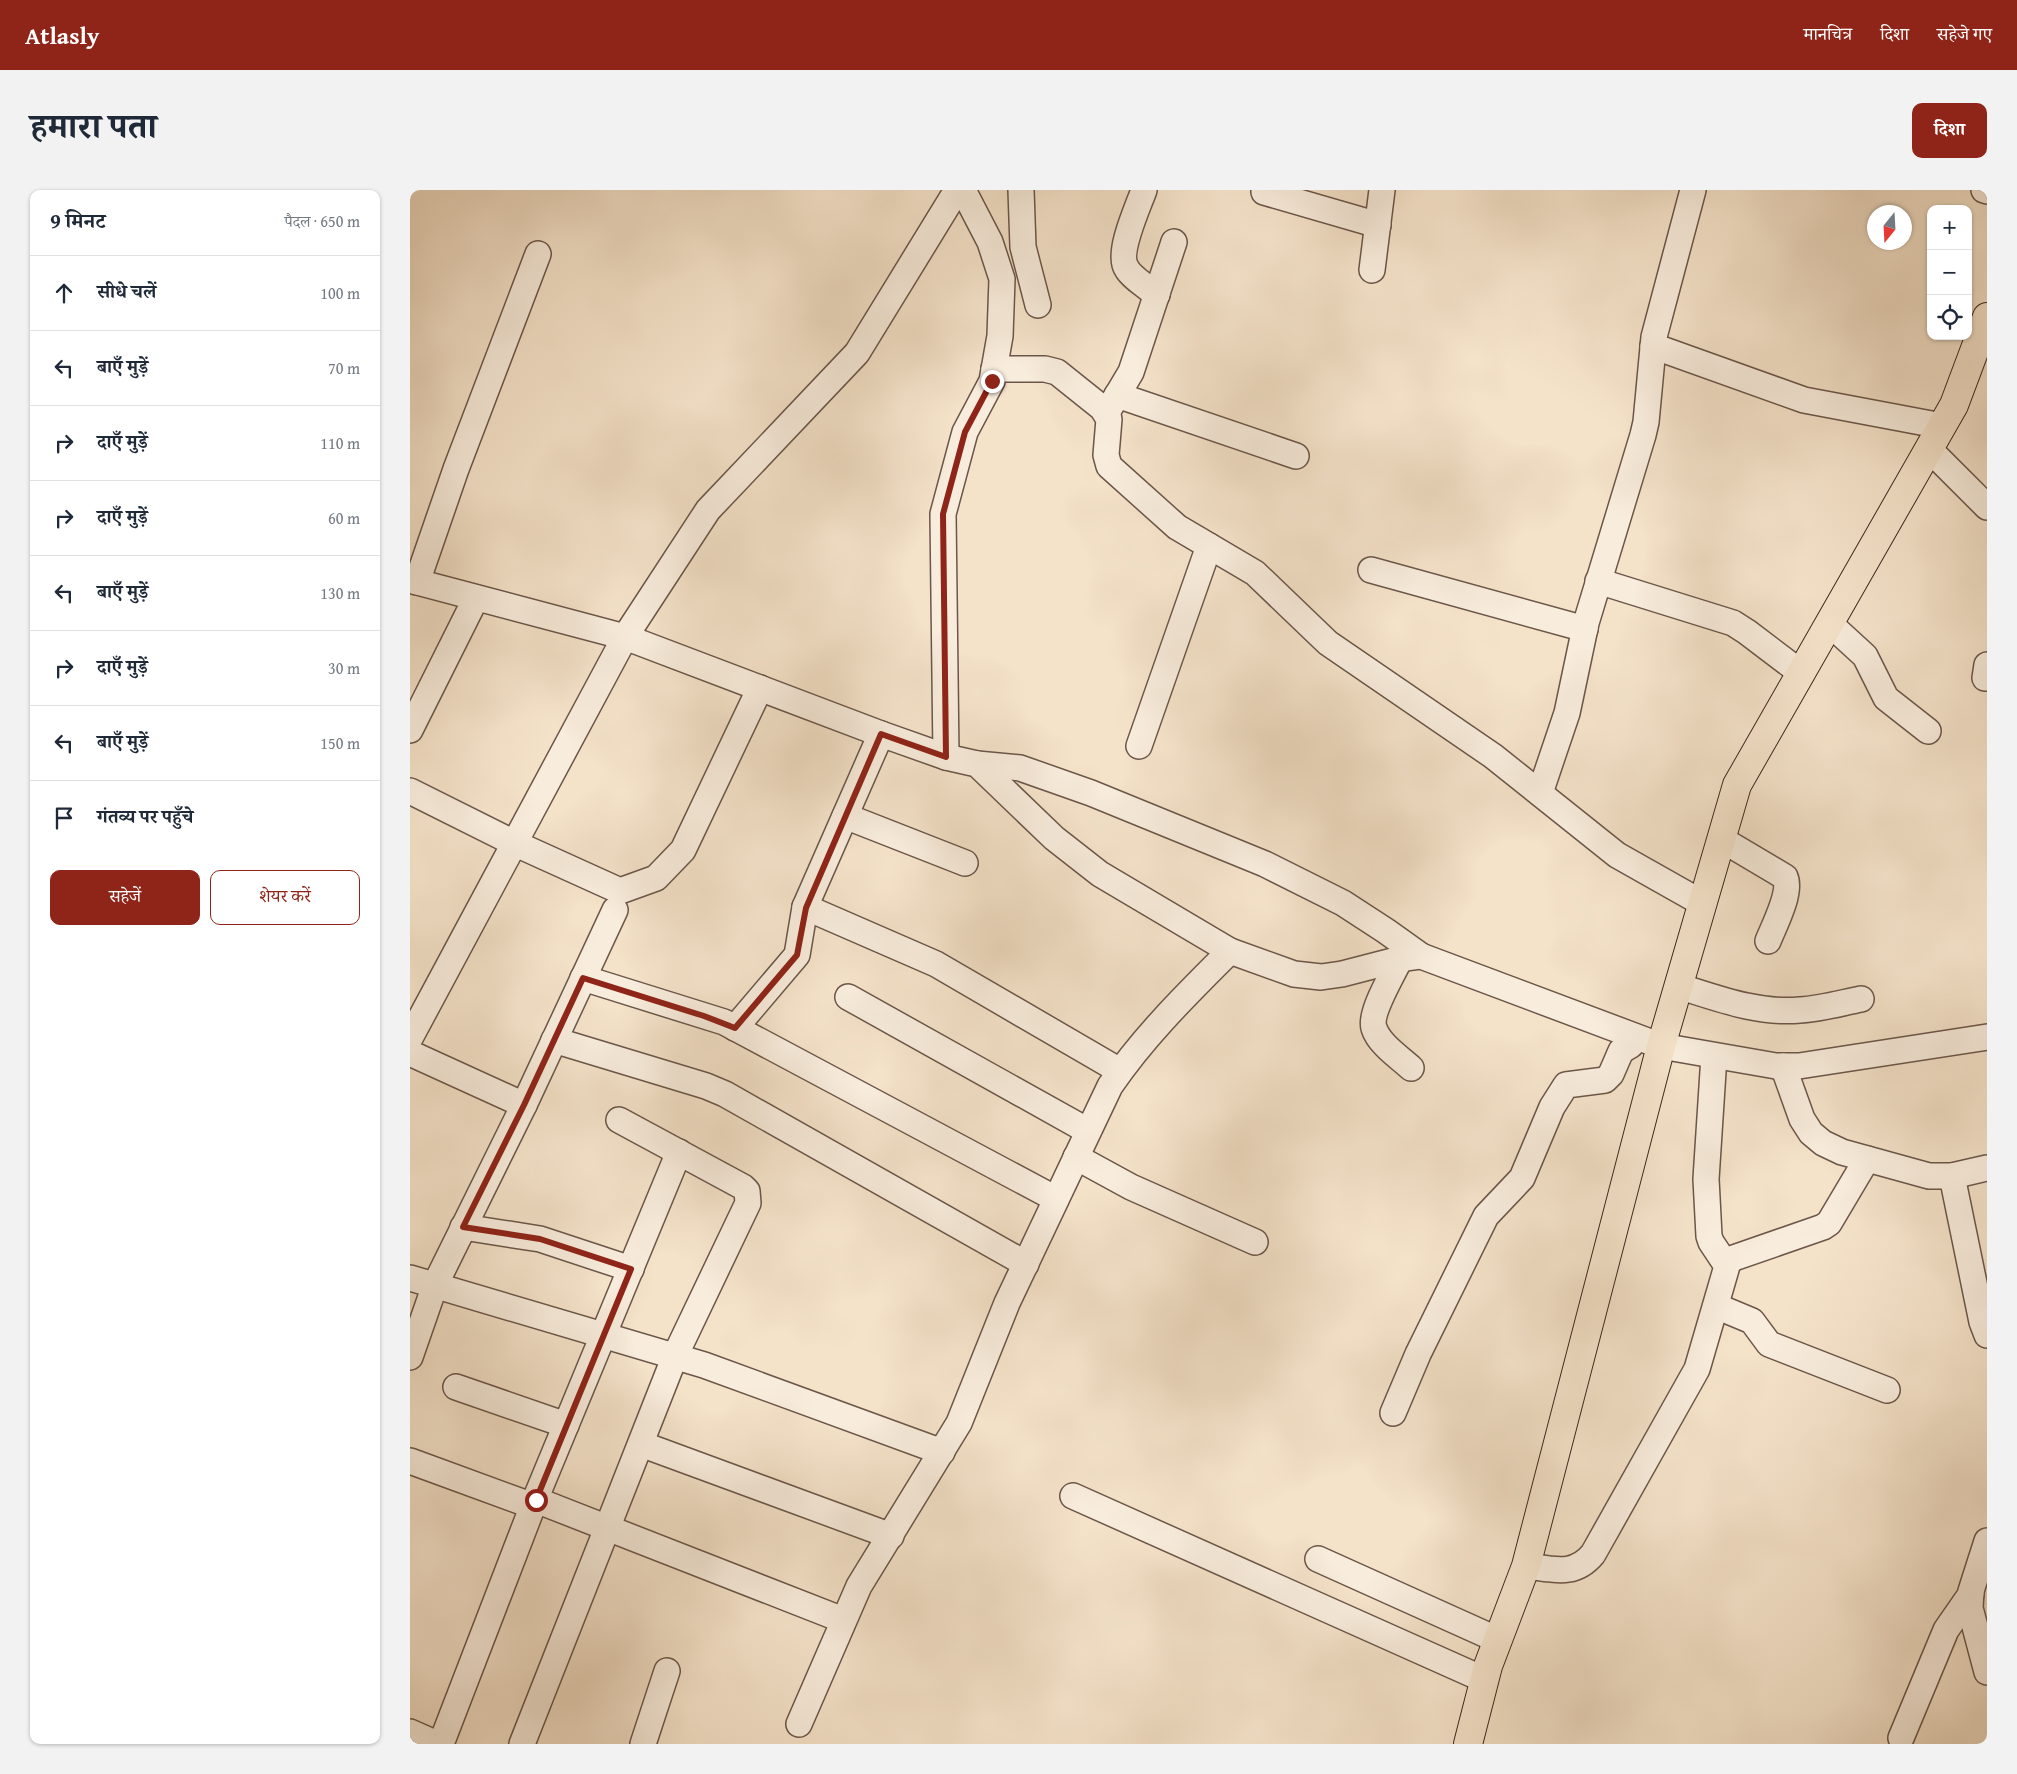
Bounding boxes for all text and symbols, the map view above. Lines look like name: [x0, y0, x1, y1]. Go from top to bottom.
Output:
text: Atlasly: [25, 18, 99, 53]
text: मानचित्र: [1803, 20, 1852, 47]
text: दिशा: [1880, 20, 1909, 47]
text: सहेजे गए: [1937, 20, 1992, 47]
text: हमारा पता: [30, 100, 157, 151]
button: दिशा: [1912, 103, 1987, 158]
text: 9 मिनट: [50, 205, 105, 236]
north arrow: [1867, 205, 1912, 250]
map controls: [1927, 205, 1972, 340]
button: +: [1927, 205, 1972, 250]
text: पैदल · 650 m: [284, 209, 360, 233]
button: −: [1927, 250, 1972, 295]
text: सीधे चलें: [97, 277, 156, 305]
icon: ahead: [50, 279, 78, 307]
text: 100 m: [320, 281, 360, 305]
button: locate: [1927, 295, 1972, 340]
text: बाएँ मुड़ें: [97, 352, 148, 380]
icon: left: [50, 354, 78, 382]
text: 70 m: [328, 356, 360, 380]
route end: [981, 370, 1004, 393]
text: दाएँ मुड़ें: [97, 427, 148, 455]
icon: right: [50, 429, 78, 457]
text: 110 m: [320, 431, 360, 455]
text: दाएँ मुड़ें: [97, 502, 148, 530]
icon: right: [50, 504, 78, 532]
text: 60 m: [328, 506, 360, 530]
text: बाएँ मुड़ें: [97, 577, 148, 605]
icon: left: [50, 579, 78, 607]
text: 130 m: [320, 581, 360, 605]
text: दाएँ मुड़ें: [97, 652, 148, 680]
icon: right: [50, 654, 78, 682]
text: 30 m: [328, 656, 360, 680]
text: बाएँ मुड़ें: [97, 727, 148, 755]
icon: left: [50, 729, 78, 757]
text: 150 m: [320, 731, 360, 755]
text: गंतव्य पर पहुँचे: [97, 802, 193, 830]
icon: arrive: [50, 804, 78, 832]
button: सहेजें: [50, 870, 200, 925]
button: शेयर करें: [210, 870, 360, 925]
route start: [525, 1489, 548, 1512]

